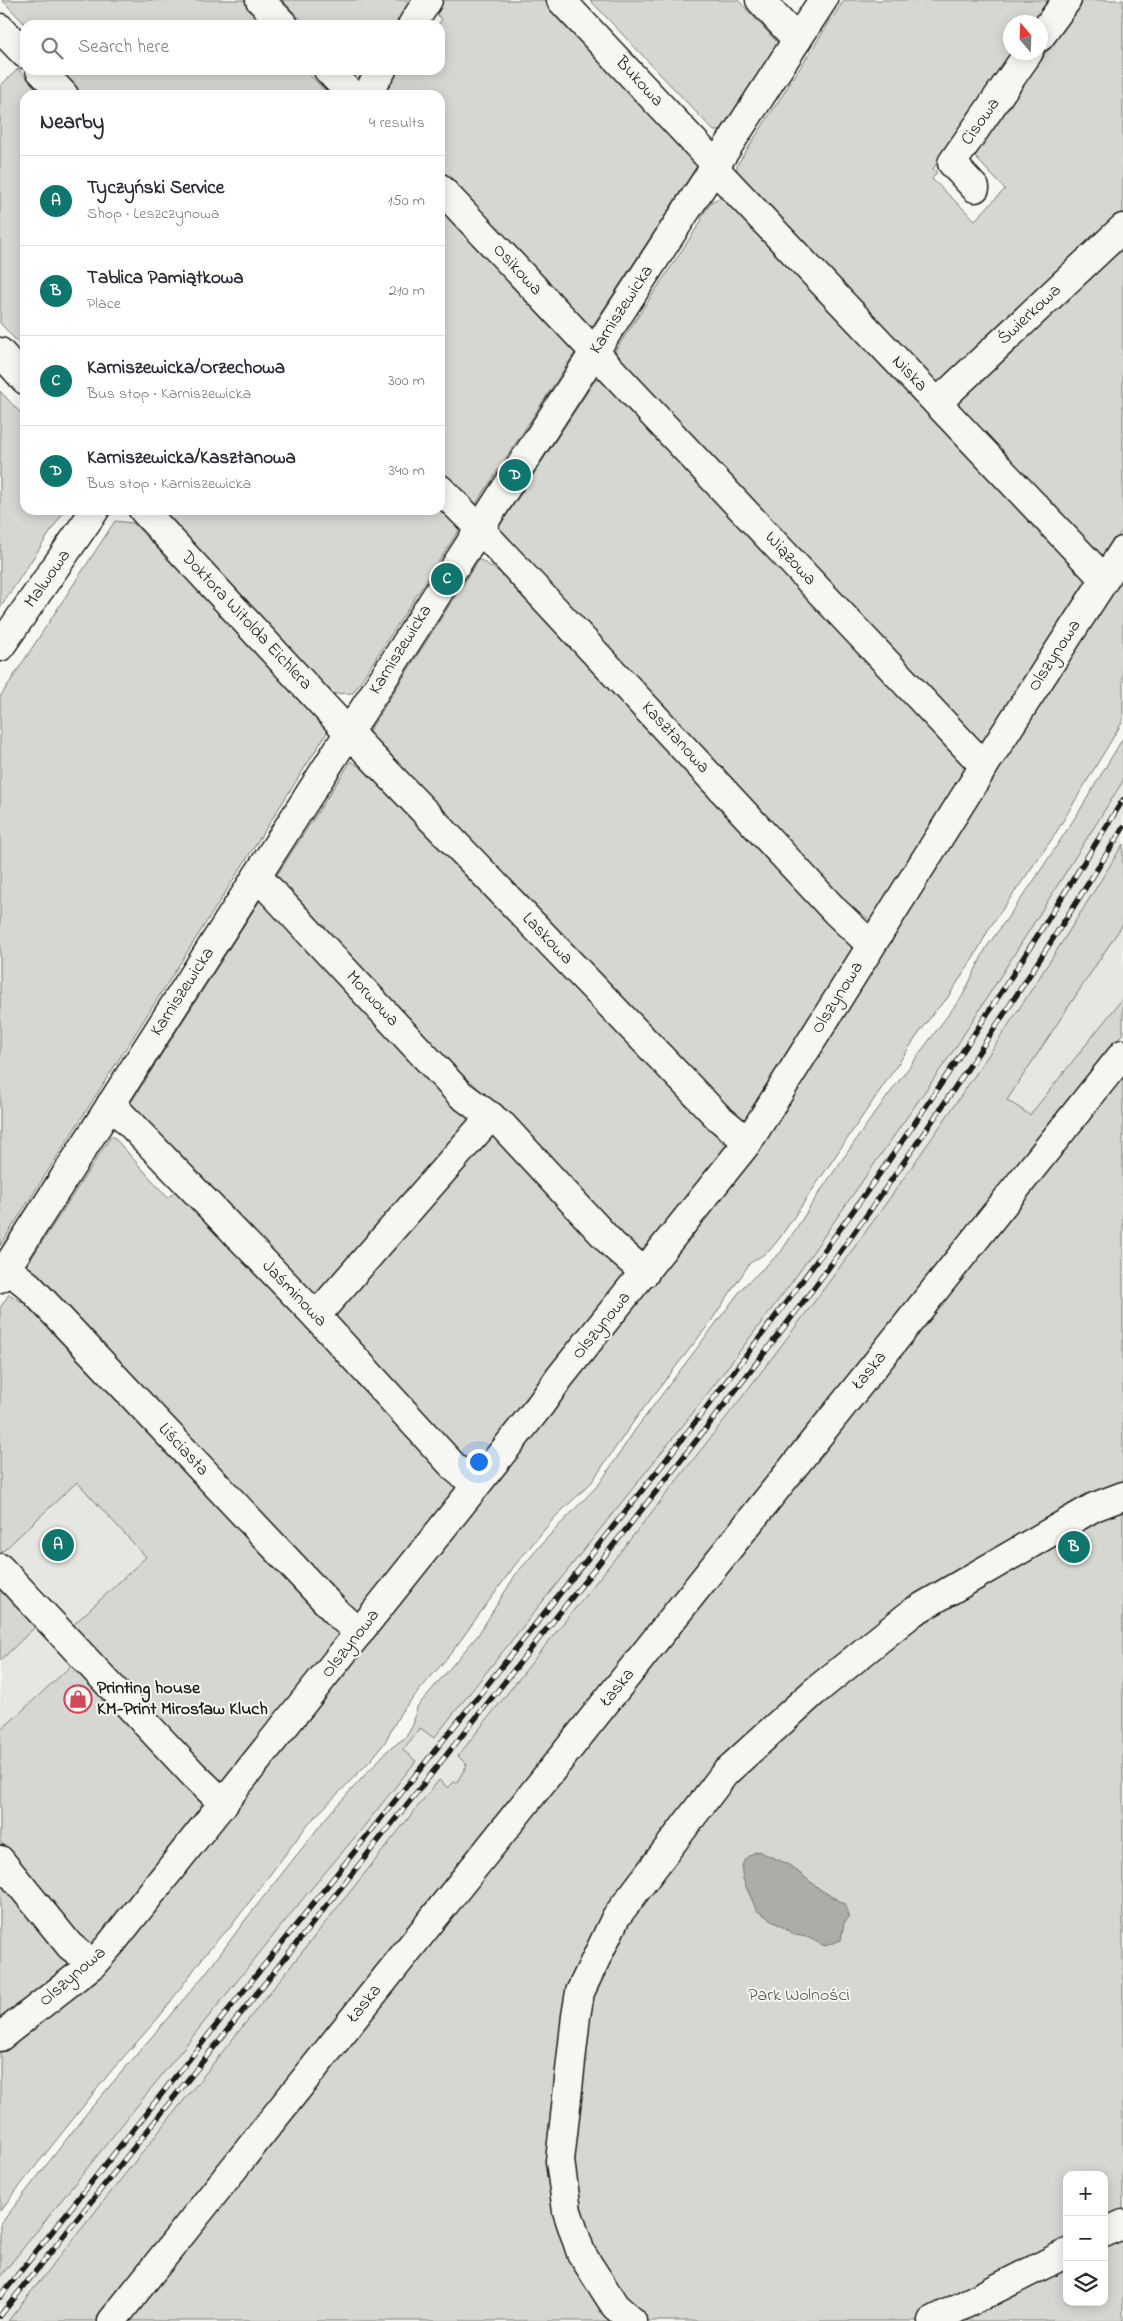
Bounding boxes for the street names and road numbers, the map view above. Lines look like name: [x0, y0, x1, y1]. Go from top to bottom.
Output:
street label: Bukowa: [608, 50, 669, 113]
street label: Cisowa: [955, 93, 1007, 151]
street label: Osikowa: [486, 238, 548, 302]
street label: Karniszewicka: [583, 260, 661, 360]
street label: Świerkowa: [992, 279, 1068, 351]
street label: Niska: [885, 350, 933, 398]
street label: Wiązowa: [758, 526, 822, 592]
street label: Malwowa: [18, 544, 78, 614]
street label: Doktora Witolda Eichlera: [174, 545, 318, 697]
street label: Karniszewicka: [363, 600, 439, 700]
street label: Olszynowa: [1022, 615, 1088, 697]
street label: Kasztanowa: [635, 696, 715, 780]
street label: Laskowa: [515, 907, 579, 971]
street label: Karniszewicka: [144, 942, 222, 1042]
street label: Olszynowa: [805, 957, 871, 1039]
street label: Morwowa: [339, 965, 405, 1033]
street label: Jaśminowa: [255, 1255, 333, 1333]
street label: Olszynowa: [566, 1286, 638, 1366]
street label: Łaska: [846, 1346, 894, 1397]
street label: Liściasta: [151, 1417, 215, 1483]
street label: Olszynowa: [316, 1604, 386, 1684]
street label: Łaska: [594, 1663, 642, 1714]
street label: Olszynowa: [34, 1941, 112, 2013]
street label: Łaska: [341, 1979, 389, 2030]

